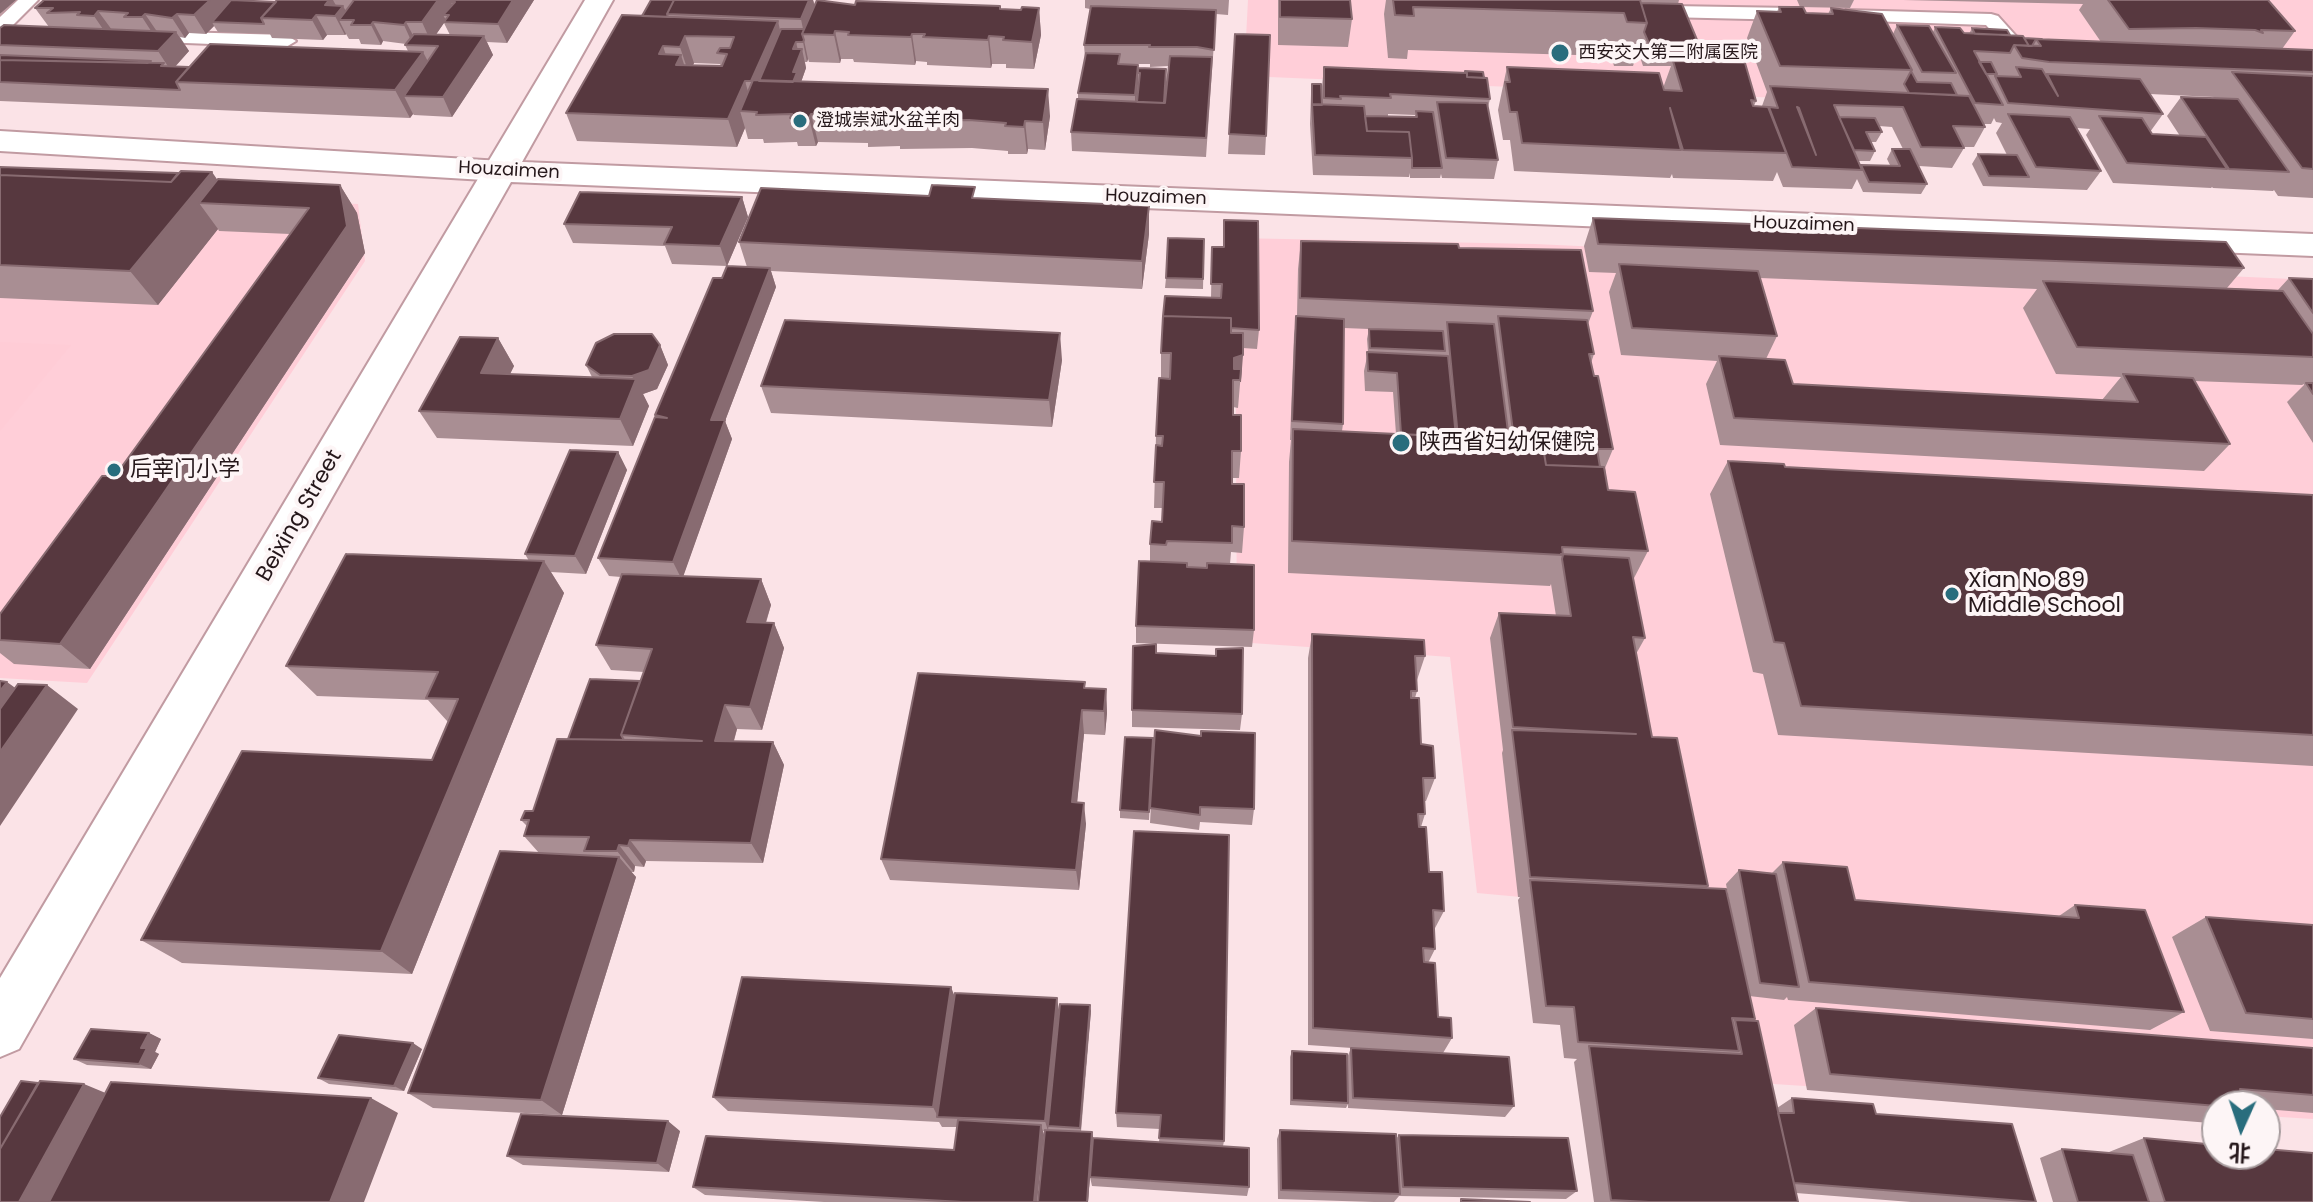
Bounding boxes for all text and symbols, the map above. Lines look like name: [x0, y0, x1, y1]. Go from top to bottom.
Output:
marker: 西安交大第二附属医院: [1549, 42, 1571, 64]
place label: 西安交大第二附属医院: [1578, 42, 1758, 64]
place label: 澄城崇斌水盆羊肉: [816, 110, 960, 132]
marker: 澄城崇斌水盆羊肉: [791, 112, 809, 130]
street label: Houzaimen: [458, 158, 560, 184]
street label: Houzaimen: [1105, 185, 1207, 211]
street label: Houzaimen: [1753, 212, 1855, 238]
place label: 陕西省妇幼保健院: [1419, 430, 1595, 456]
marker: 陕西省妇幼保健院: [1390, 432, 1412, 454]
street label: Beixing Street: [252, 445, 348, 587]
place label: 后宰门小学: [130, 457, 240, 483]
marker: 后宰门小学: [105, 461, 123, 479]
place label: Xian No 89 Middle School: [1968, 568, 2121, 620]
marker: Xian No 89 Middle School: [1943, 585, 1961, 603]
north arrow: [2201, 1090, 2281, 1170]
text: 北: [2228, 1136, 2252, 1169]

